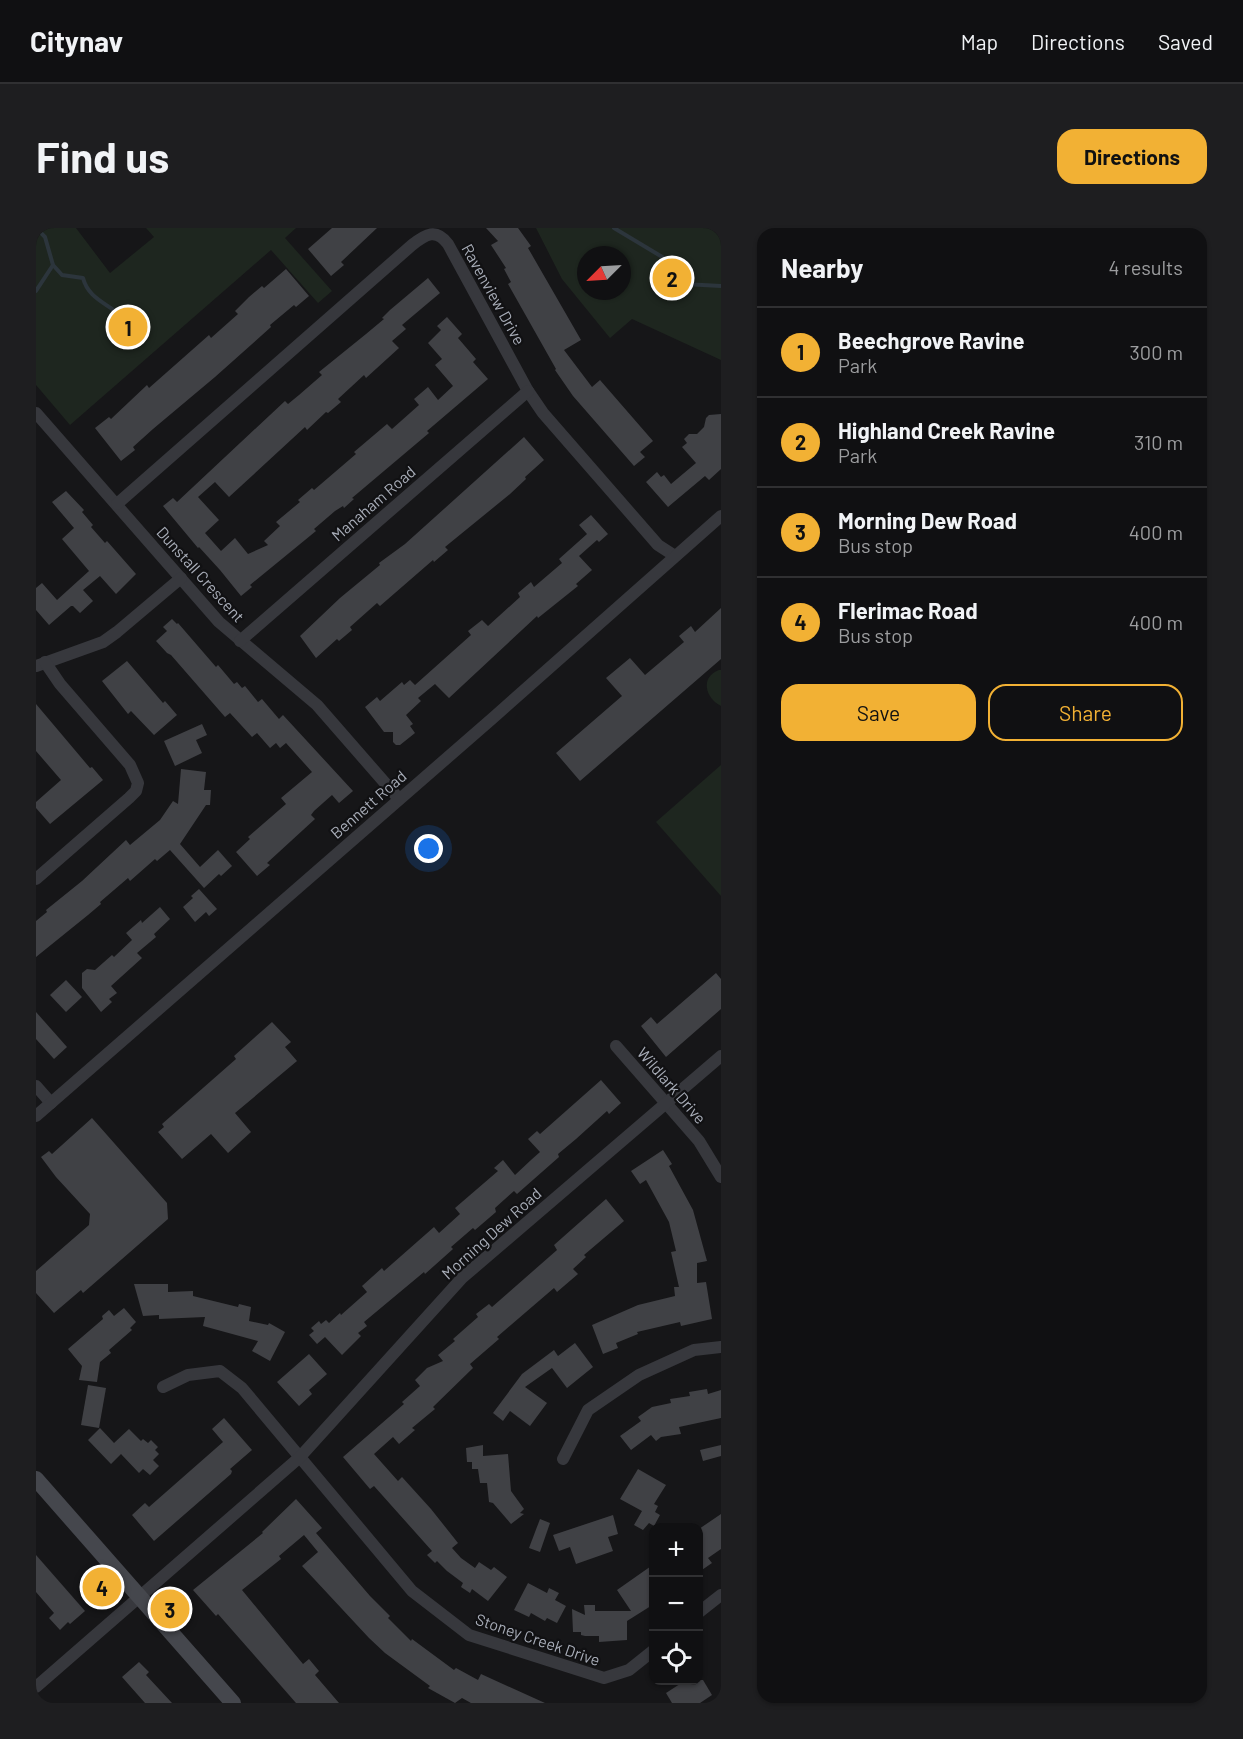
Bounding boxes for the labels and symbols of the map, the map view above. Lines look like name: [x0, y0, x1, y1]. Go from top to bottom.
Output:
street label: Ravenview Drive: [458, 240, 530, 348]
north arrow: [577, 246, 631, 300]
pin: 2: [652, 256, 692, 300]
pin: 1: [108, 304, 148, 350]
street label: Manaham Road: [327, 461, 419, 545]
street label: Dunstall Crescent: [153, 522, 249, 626]
street label: Bennett Road: [326, 766, 410, 842]
your location: [414, 834, 443, 863]
street label: Wildlark Drive: [634, 1043, 710, 1127]
street label: Morning Dew Road: [437, 1183, 545, 1283]
pin: 4: [82, 1564, 122, 1610]
pin: 3: [150, 1586, 190, 1632]
street label: Stoney Creek Drive: [473, 1609, 603, 1669]

